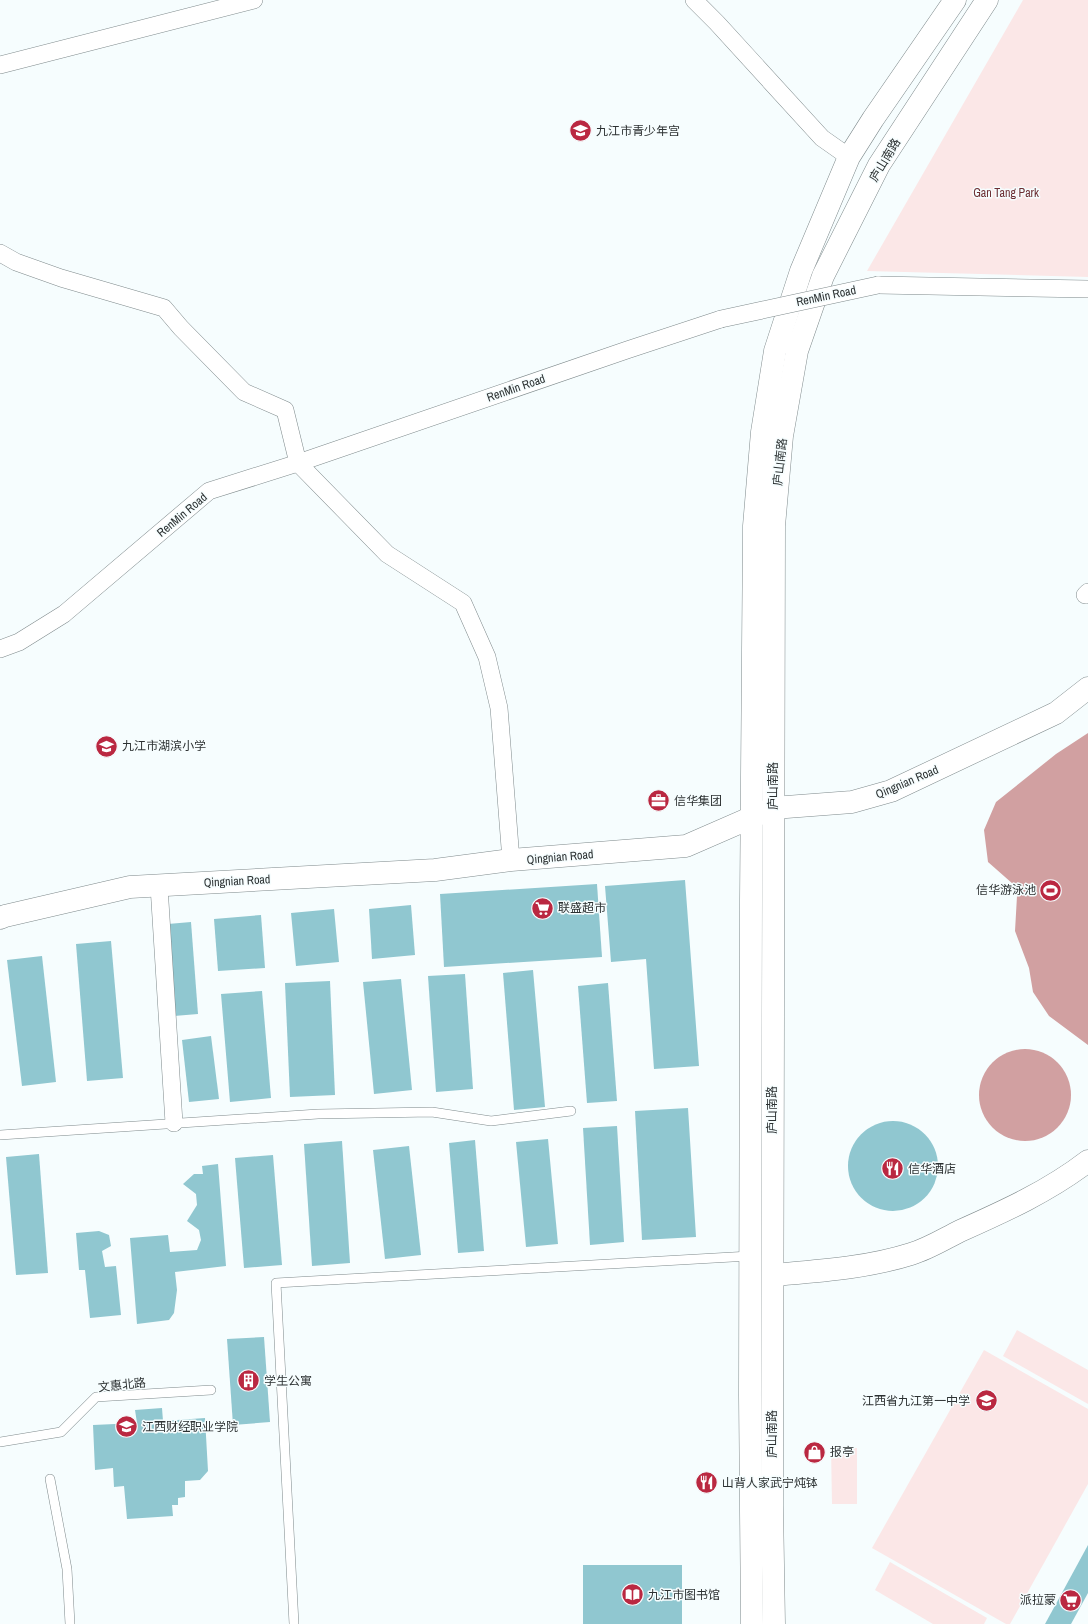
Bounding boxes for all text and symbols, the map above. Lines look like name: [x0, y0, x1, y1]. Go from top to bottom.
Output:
school or university icon: 九江市青少年宫: [568, 118, 594, 144]
place label: 九江市青少年宫: [596, 123, 680, 139]
street label: 庐山南路: [866, 135, 904, 185]
park label: Gan Tang Park: [973, 185, 1039, 201]
street label: RenMin Road: [795, 282, 857, 310]
street label: RenMin Road: [485, 371, 547, 405]
street label: 庐山南路: [770, 437, 790, 487]
street label: RenMin Road: [154, 489, 210, 541]
school or university icon: 九江市湖滨小学: [94, 733, 120, 759]
place label: 九江市湖滨小学: [122, 738, 206, 754]
street label: 庐山南路: [765, 762, 781, 810]
street label: Qingnian Road: [873, 762, 941, 802]
office icon: 信华集团: [645, 788, 671, 814]
place label: 信华集团: [674, 793, 722, 809]
street label: Qingnian Road: [526, 846, 594, 868]
street label: Qingnian Road: [203, 871, 271, 891]
sports icon: 信华游泳池: [1038, 877, 1064, 903]
place label: 信华游泳池: [976, 882, 1036, 898]
supermarket icon: 联盛超市: [529, 895, 555, 921]
place label: 联盛超市: [558, 900, 606, 916]
street label: 庐山南路: [764, 1086, 780, 1134]
restaurant icon: 信华酒店: [880, 1156, 906, 1182]
place label: 信华酒店: [908, 1161, 956, 1177]
building icon: 学生公寓: [236, 1368, 262, 1394]
place label: 学生公寓: [264, 1373, 312, 1389]
street label: 文惠北路: [97, 1375, 147, 1395]
school or university icon: 江西省九江第一中学: [973, 1388, 999, 1414]
place label: 江西省九江第一中学: [862, 1393, 970, 1409]
street label: 庐山南路: [764, 1410, 780, 1458]
school or university icon: 江西财经职业学院: [114, 1414, 140, 1440]
place label: 江西财经职业学院: [142, 1419, 238, 1435]
shop icon: 报亭: [802, 1439, 828, 1465]
place label: 报亭: [830, 1444, 854, 1460]
restaurant icon: 山背人家武宁炖钵: [693, 1470, 719, 1496]
place label: 山背人家武宁炖钵: [722, 1475, 818, 1491]
library icon: 九江市图书馆: [619, 1582, 645, 1608]
place label: 九江市图书馆: [648, 1587, 720, 1603]
supermarket icon: 派拉蒙: [1058, 1587, 1084, 1613]
place label: 派拉蒙: [1020, 1592, 1056, 1608]

